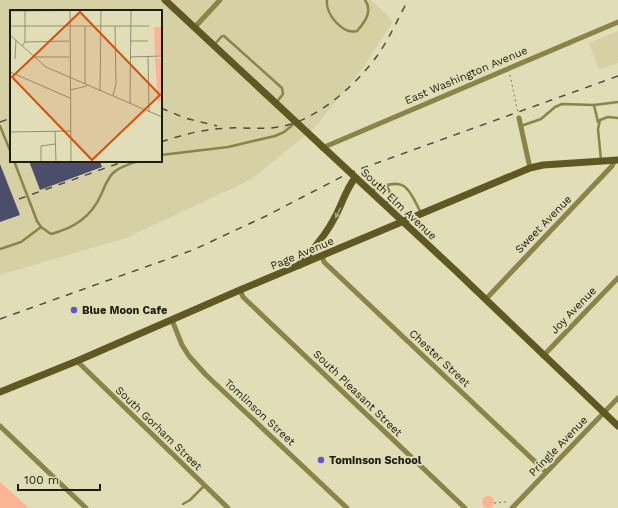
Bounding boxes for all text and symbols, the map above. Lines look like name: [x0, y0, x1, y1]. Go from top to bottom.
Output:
inset map: [10, 10, 162, 162]
street label: East Washington Avenue: [403, 44, 529, 107]
street label: South Elm Avenue: [358, 166, 439, 243]
street label: Sweet Avenue: [512, 193, 574, 256]
one-way arrow: [334, 207, 341, 219]
street label: Page Avenue: [269, 234, 336, 273]
street label: Joy Avenue: [548, 284, 599, 337]
place label: Blue Moon Cafe: [82, 304, 167, 317]
marker: Blue Moon Cafe: [69, 305, 79, 315]
street label: Chester Street: [406, 327, 473, 390]
street label: South Pleasant Street: [311, 348, 405, 439]
street label: Tomlinson Street: [222, 376, 298, 449]
street label: South Gorham Street: [113, 384, 205, 473]
street label: Pringle Avenue: [526, 414, 590, 479]
place label: Tominson School: [329, 454, 422, 467]
marker: Tominson School: [316, 455, 326, 465]
scale bar: [18, 466, 100, 492]
text: 100 m: [24, 473, 59, 487]

